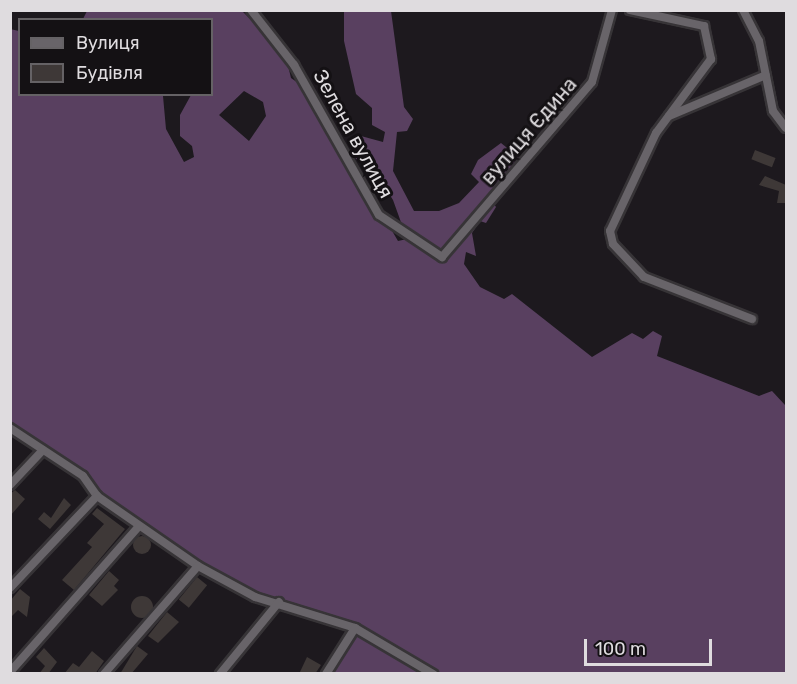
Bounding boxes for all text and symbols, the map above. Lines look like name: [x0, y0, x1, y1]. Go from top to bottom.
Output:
legend: [18, 18, 213, 96]
text: Вулиця: [76, 32, 140, 54]
text: Будівля: [76, 62, 143, 84]
street label: Зелена вулиця: [308, 66, 398, 202]
street label: вулиця Єдина: [476, 73, 582, 189]
scale bar: [587, 627, 714, 665]
text: 100 m: [595, 638, 646, 660]

